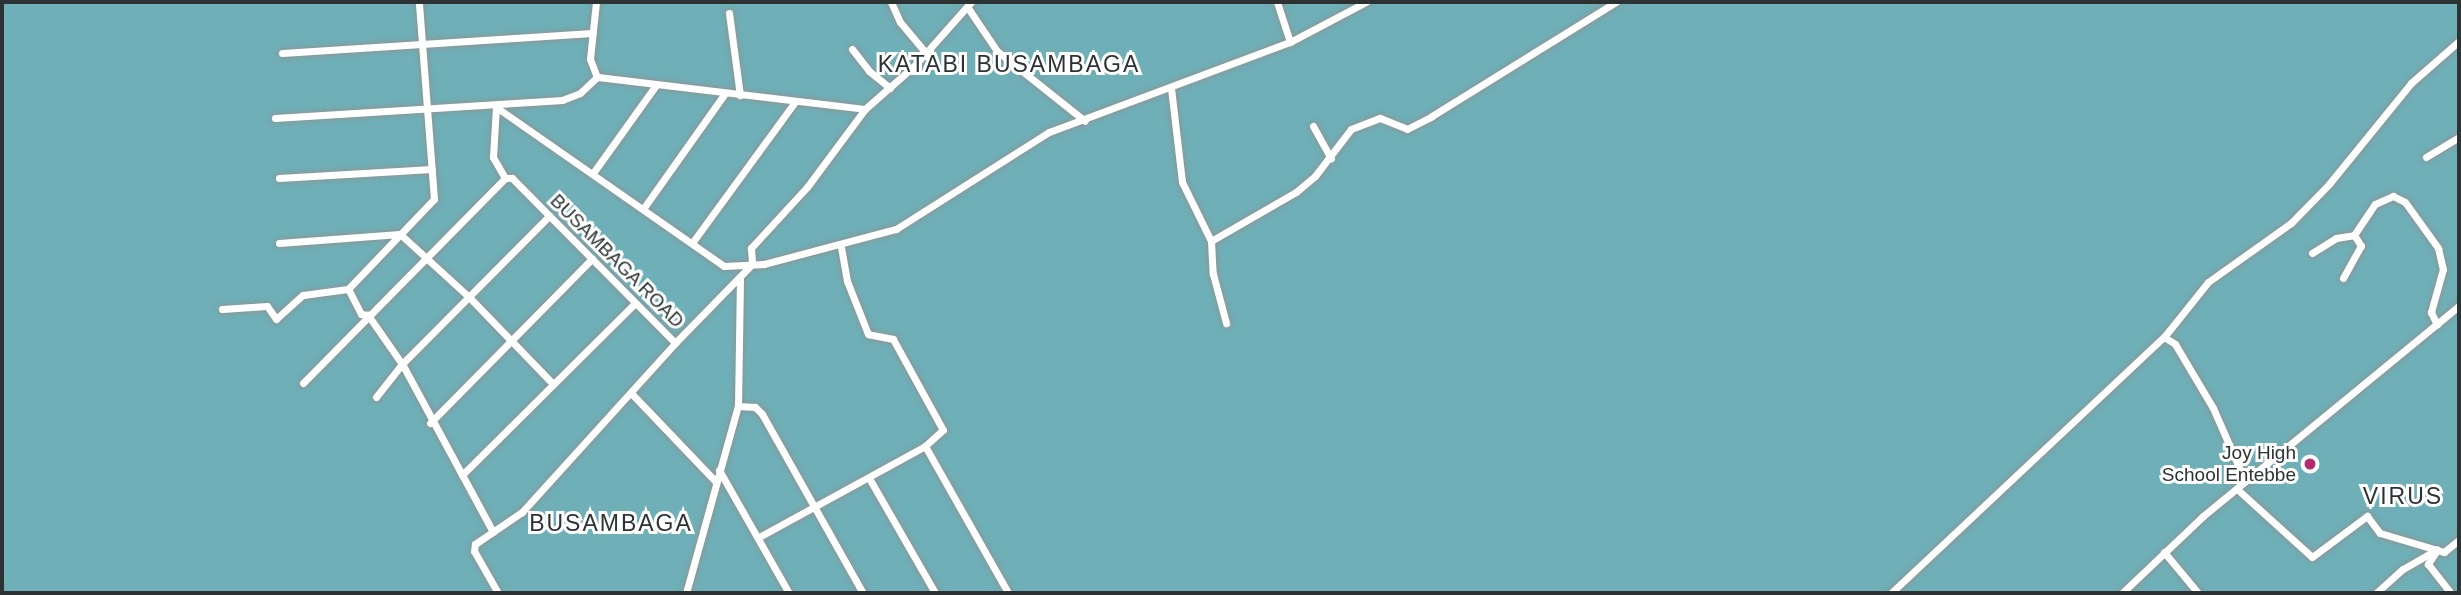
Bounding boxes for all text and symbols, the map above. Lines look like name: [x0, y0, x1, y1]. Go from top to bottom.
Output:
district label: KATABI BUSAMBAGA: [880, 50, 1138, 78]
street label: BUSAMBAGA ROAD: [545, 189, 689, 333]
place label: Joy High School Entebbe: [2162, 442, 2296, 486]
marker: Joy High School Entebbe: [2302, 456, 2318, 472]
district label: VIRUS: [2363, 482, 2443, 510]
district label: BUSAMBAGA: [530, 509, 692, 537]

